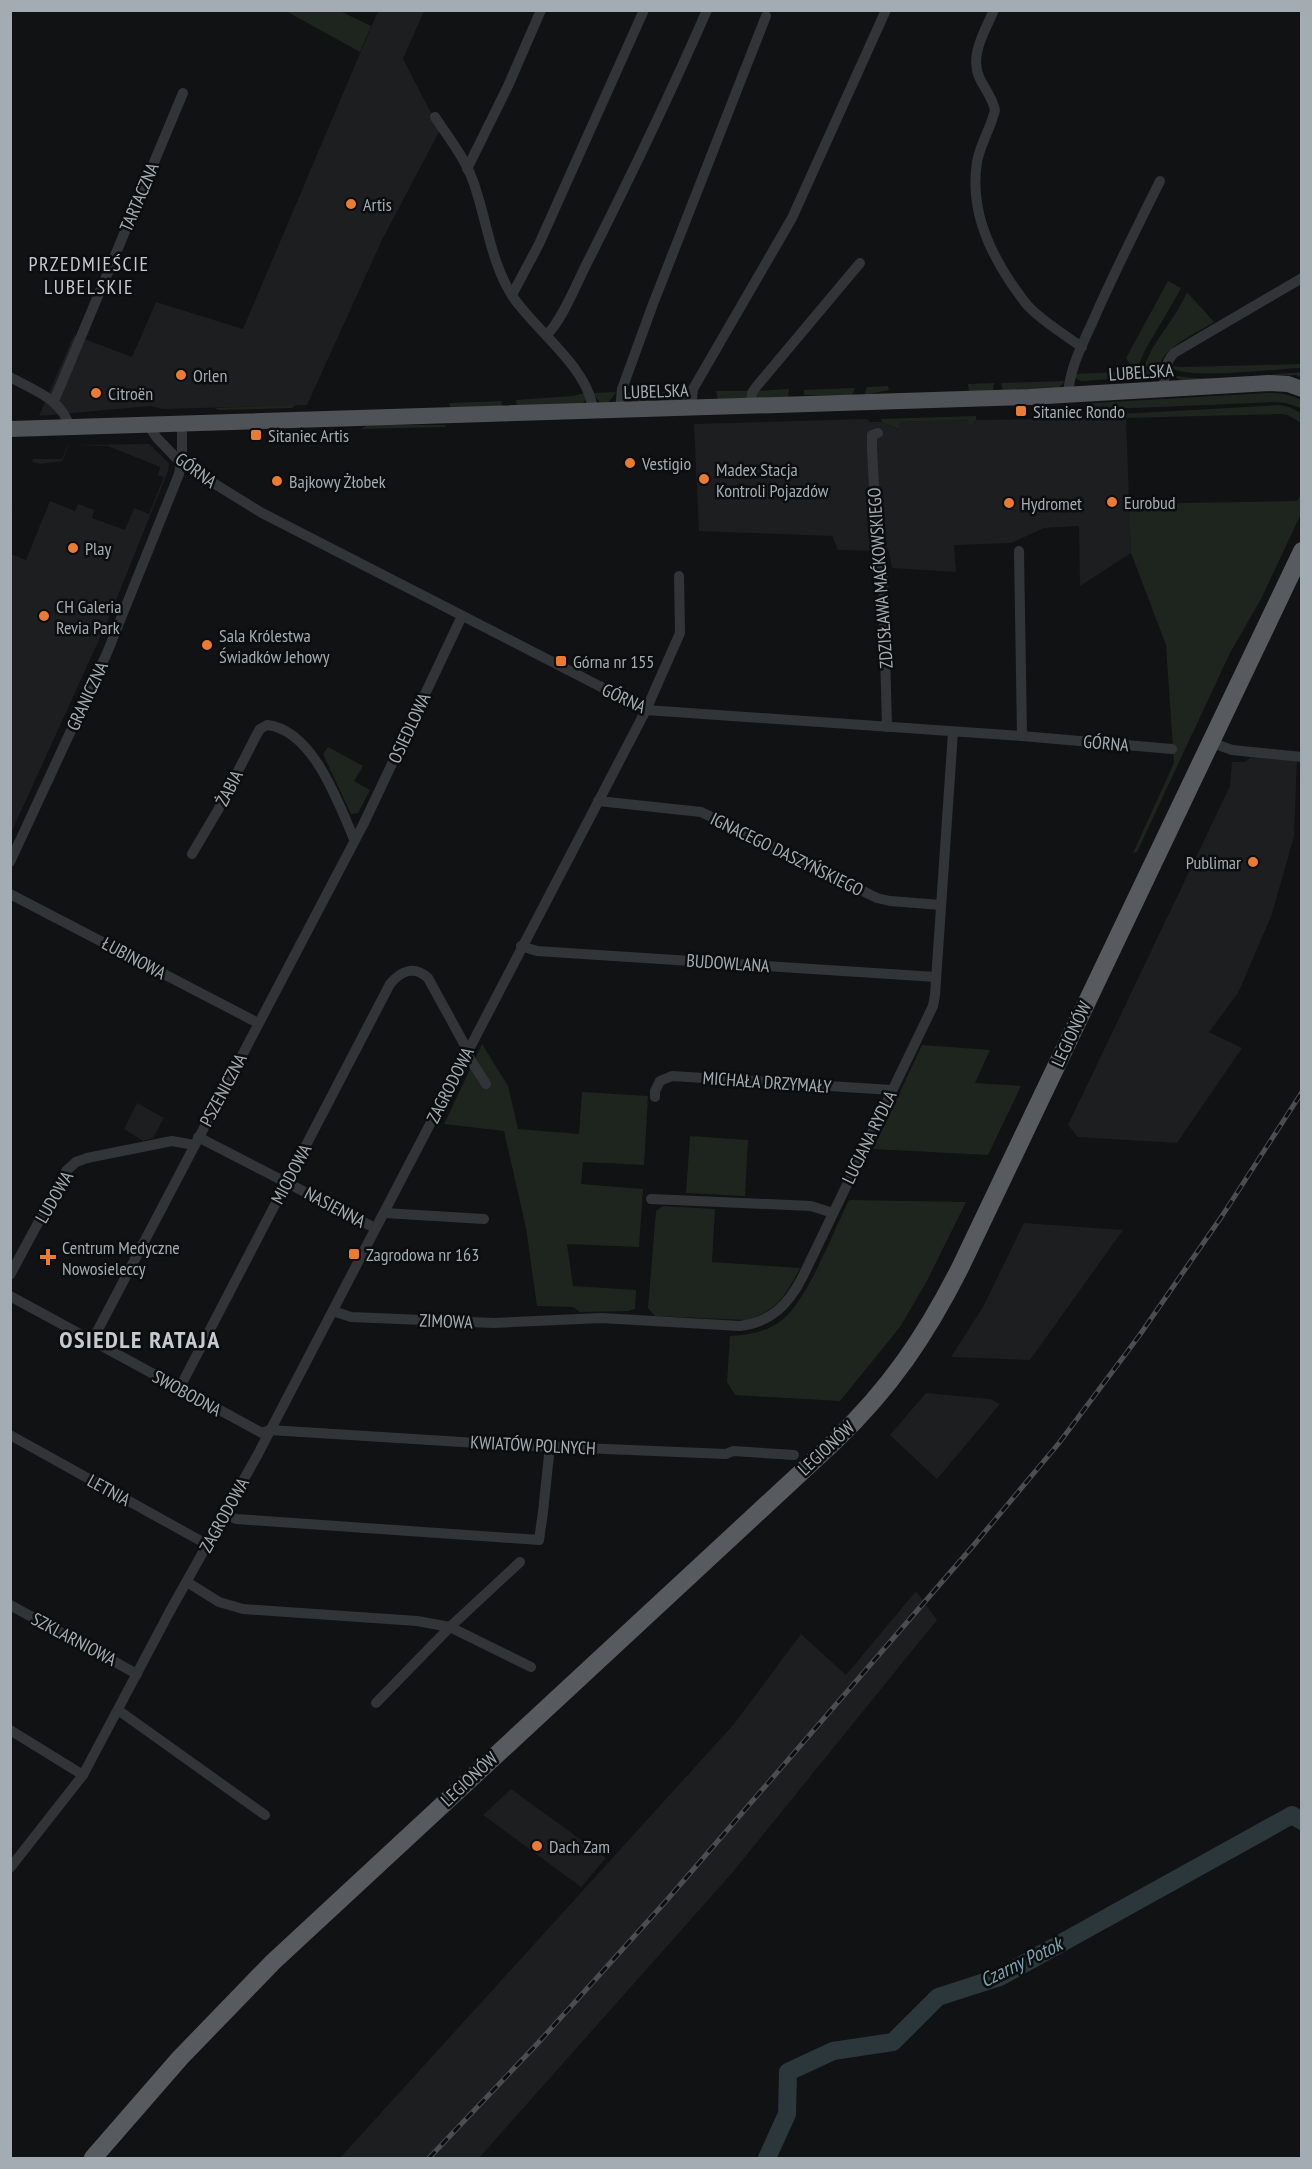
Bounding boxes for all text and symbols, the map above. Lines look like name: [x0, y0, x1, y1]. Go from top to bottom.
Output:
street label: TARTACZNA: [114, 159, 164, 235]
place label: Artis: [363, 193, 392, 216]
marker: Artis: [344, 197, 358, 211]
district label: PRZEDMIEŚCIE LUBELSKIE: [28, 251, 150, 300]
street label: LUBELSKA: [1108, 358, 1175, 386]
place label: Orlen: [193, 364, 227, 387]
marker: Orlen: [174, 368, 188, 382]
street label: LUBELSKA: [623, 378, 689, 404]
place label: Citroën: [108, 382, 153, 405]
marker: Citroën: [89, 386, 103, 400]
place label: Sitaniec Rondo: [1033, 400, 1125, 423]
marker: Sitaniec Rondo: [1014, 404, 1028, 418]
place label: Sitaniec Artis: [268, 424, 349, 447]
marker: Sitaniec Artis: [249, 428, 263, 442]
street label: GÓRNA: [171, 447, 222, 493]
place label: Vestigio: [641, 452, 692, 475]
marker: Vestigio: [623, 456, 637, 470]
place label: Madex Stacja Kontroli Pojazdów: [716, 458, 829, 502]
place label: Bajkowy Żłobek: [289, 470, 386, 493]
marker: Madex Stacja Kontroli Pojazdów: [697, 472, 711, 486]
marker: Bajkowy Żłobek: [270, 474, 284, 488]
street label: ZDZISŁAWA MAĆKOWSKIEGO: [862, 487, 898, 669]
place label: Eurobud: [1124, 491, 1176, 514]
place label: Hydromet: [1021, 492, 1082, 515]
marker: Eurobud: [1105, 495, 1119, 509]
marker: Hydromet: [1002, 496, 1016, 510]
place label: Play: [85, 537, 112, 560]
marker: Play: [66, 541, 80, 555]
place label: CH Galeria Revia Park: [56, 595, 121, 639]
marker: CH Galeria Revia Park: [37, 609, 51, 623]
place label: Sala Królestwa Świadków Jehowy: [219, 624, 330, 668]
marker: Sala Królestwa Świadków Jehowy: [200, 638, 214, 652]
place label: Górna nr 155: [573, 650, 654, 673]
marker: Górna nr 155: [554, 654, 568, 668]
street label: GRANICZNA: [61, 657, 113, 734]
street label: GÓRNA: [598, 678, 650, 718]
street label: OSIEDLOWA: [383, 689, 436, 767]
street label: GÓRNA: [1082, 730, 1130, 756]
street label: ŻABIA: [210, 766, 248, 810]
street label: IGNACEGO DASZYŃSKIEGO: [707, 807, 867, 901]
place label: Publimar: [1186, 851, 1241, 874]
marker: Publimar: [1246, 855, 1260, 869]
street label: ŁUBINOWA: [98, 932, 170, 985]
street label: BUDOWLANA: [686, 949, 771, 977]
street label: LEGIONÓW: [1046, 998, 1096, 1070]
street label: ZAGRODOWA: [421, 1043, 479, 1127]
street label: PSZENICZNA: [194, 1049, 252, 1130]
street label: MICHAŁA DRZYMAŁY: [702, 1066, 833, 1098]
street label: LUCJANA RYDLA: [837, 1086, 902, 1187]
street label: MIODOWA: [266, 1140, 317, 1208]
street label: LUDOWA: [30, 1167, 78, 1227]
street label: NASIENNA: [301, 1181, 370, 1233]
place label: Centrum Medyczne Nowosieleccy: [62, 1236, 180, 1280]
place label: Zagrodowa nr 163: [366, 1243, 479, 1266]
marker: Zagrodowa nr 163: [347, 1247, 361, 1261]
marker: Centrum Medyczne Nowosieleccy: [39, 1248, 57, 1266]
street label: ZIMOWA: [419, 1309, 474, 1333]
district label: OSIEDLE RATAJA: [59, 1324, 221, 1355]
street label: SWOBODNA: [148, 1365, 226, 1422]
street label: LEGIONÓW: [793, 1416, 859, 1480]
street label: KWIATÓW POLNYCH: [470, 1430, 596, 1460]
street label: LETNIA: [83, 1469, 135, 1511]
street label: ZAGRODOWA: [194, 1473, 254, 1556]
street label: SZKLARNIOWA: [28, 1607, 121, 1671]
street label: LEGIONÓW: [436, 1747, 502, 1811]
place label: Dach Zam: [549, 1835, 610, 1858]
marker: Dach Zam: [530, 1839, 544, 1853]
water label: Czarny Potok: [976, 1930, 1068, 1993]

